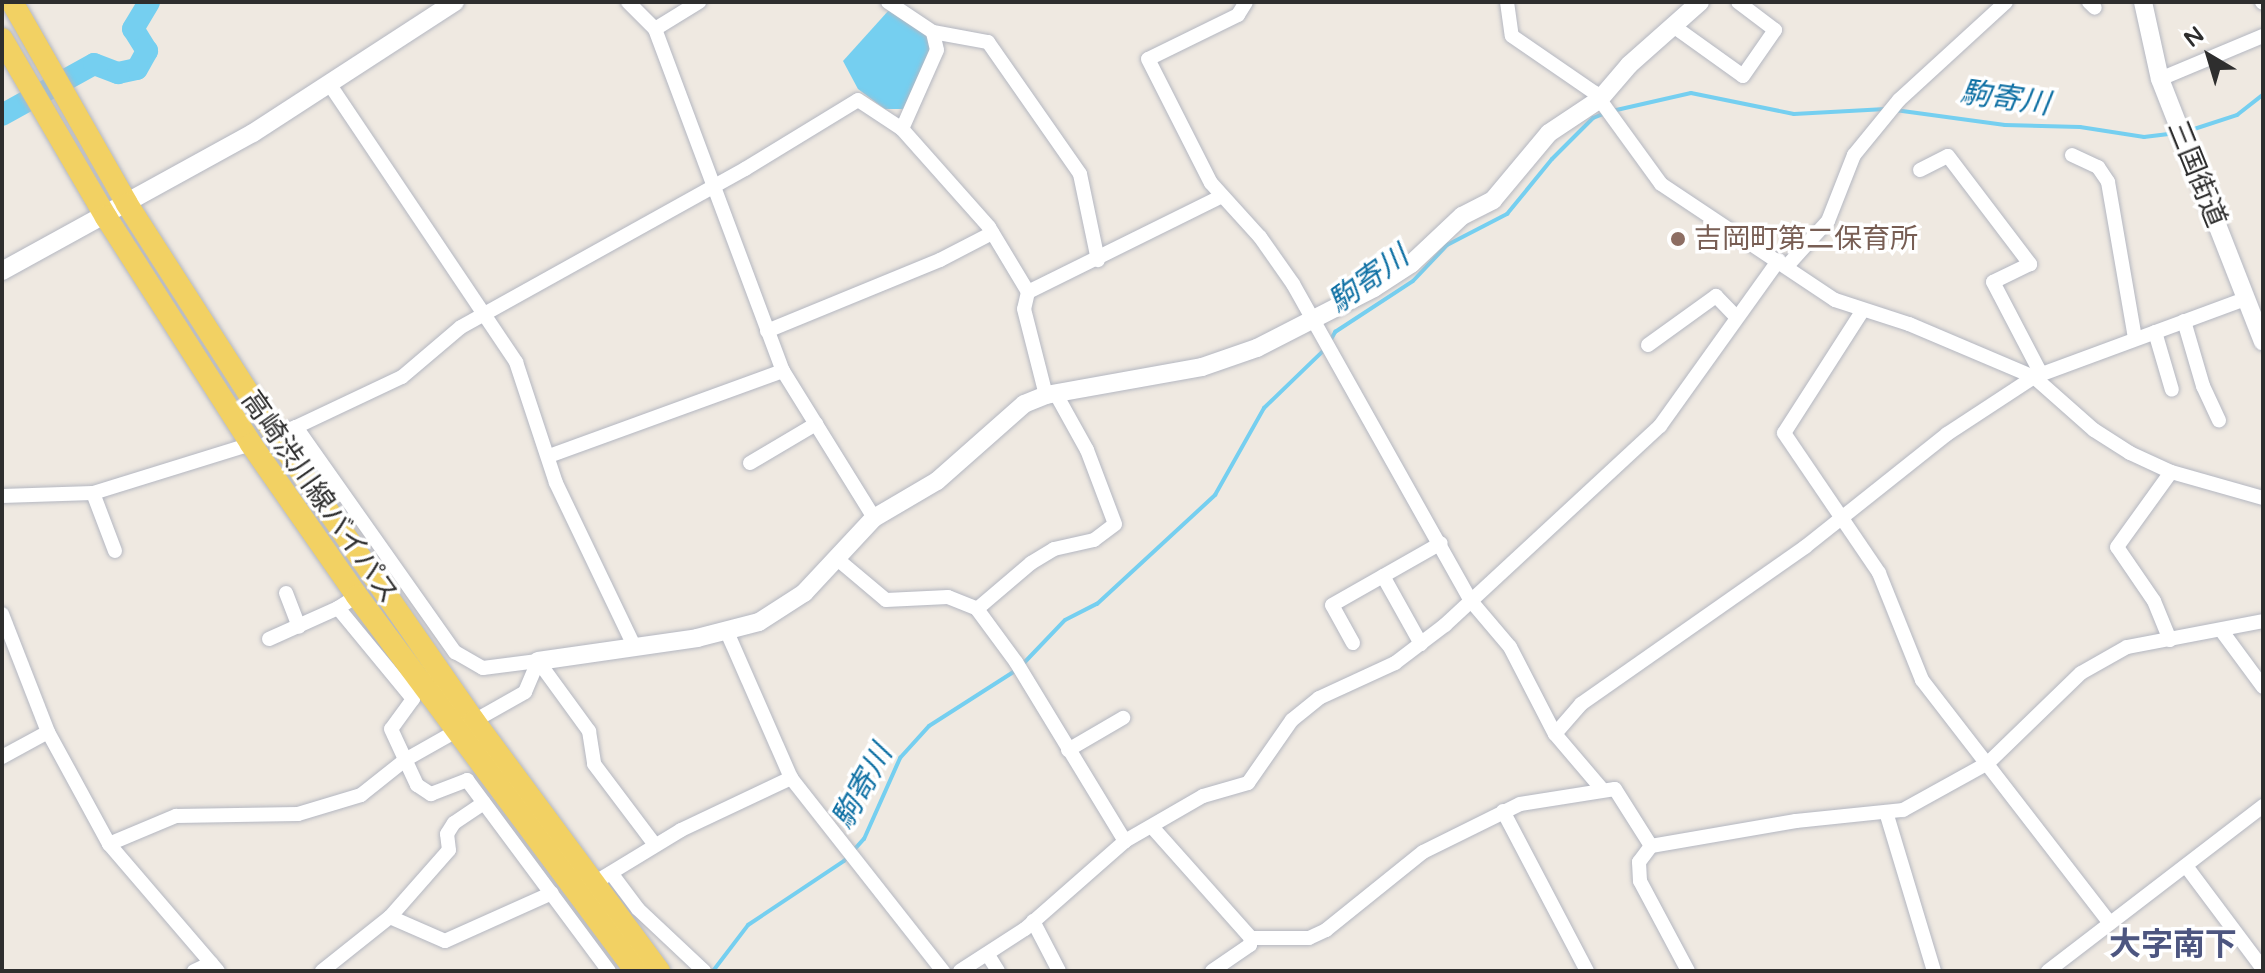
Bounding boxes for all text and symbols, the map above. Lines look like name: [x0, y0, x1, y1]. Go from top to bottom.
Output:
north arrow: [2169, 16, 2249, 96]
text: N: [2179, 21, 2209, 53]
water label: 駒寄川: [1958, 75, 2052, 123]
street label: 三国街道: [2160, 116, 2234, 232]
place label: 吉岡町第二保育所: [1694, 222, 1918, 256]
marker: 吉岡町第二保育所: [1669, 230, 1687, 248]
water label: 駒寄川: [1322, 239, 1416, 321]
street label: 高崎渋川線バイパス: [234, 384, 406, 610]
water label: 駒寄川: [825, 739, 901, 835]
district label: 大字南下: [2109, 926, 2237, 964]

